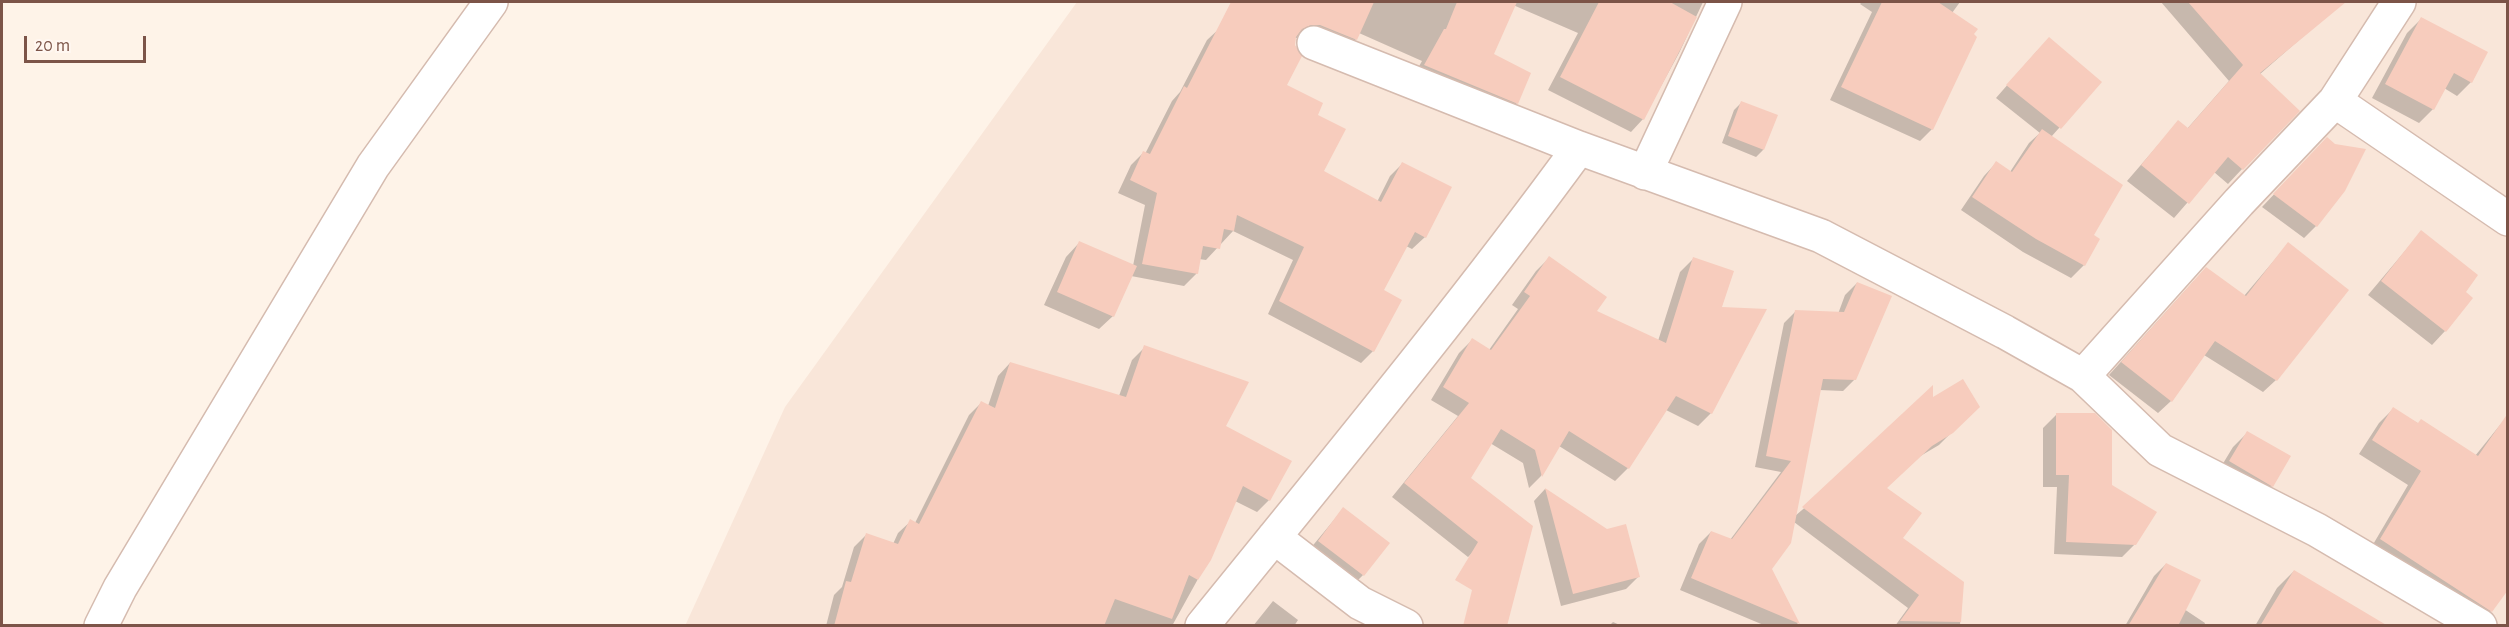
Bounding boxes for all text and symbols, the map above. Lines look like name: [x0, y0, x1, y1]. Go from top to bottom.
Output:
scale bar: [27, 24, 148, 62]
text: 20 m: [35, 37, 70, 55]

